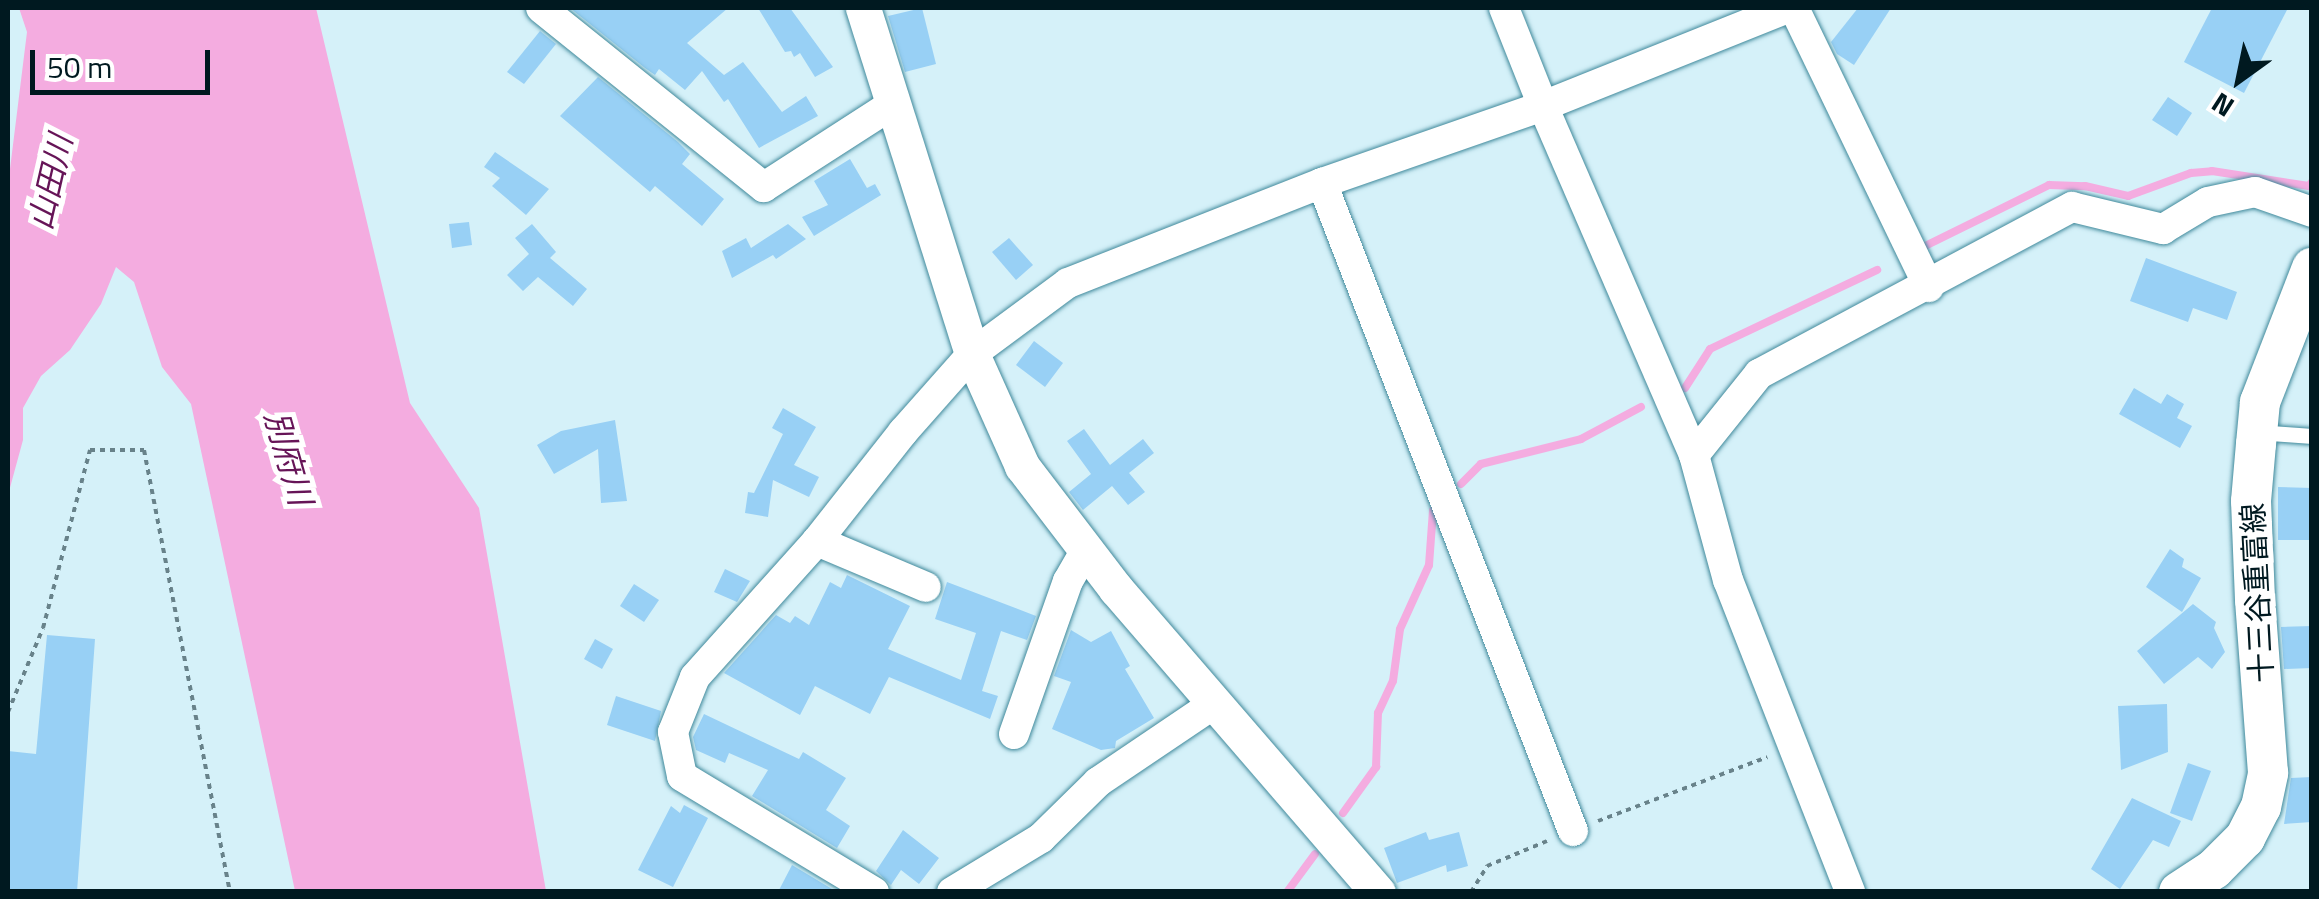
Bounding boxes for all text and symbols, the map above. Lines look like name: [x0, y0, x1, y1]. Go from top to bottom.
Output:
scale bar: [35, 30, 215, 92]
north arrow: [2189, 30, 2289, 130]
text: 50 m: [47, 44, 112, 90]
text: N: [2203, 82, 2242, 129]
water label: 山田川: [20, 131, 80, 233]
water label: 別府川: [257, 407, 321, 509]
street label: 十三谷重富線: [2234, 502, 2280, 684]

